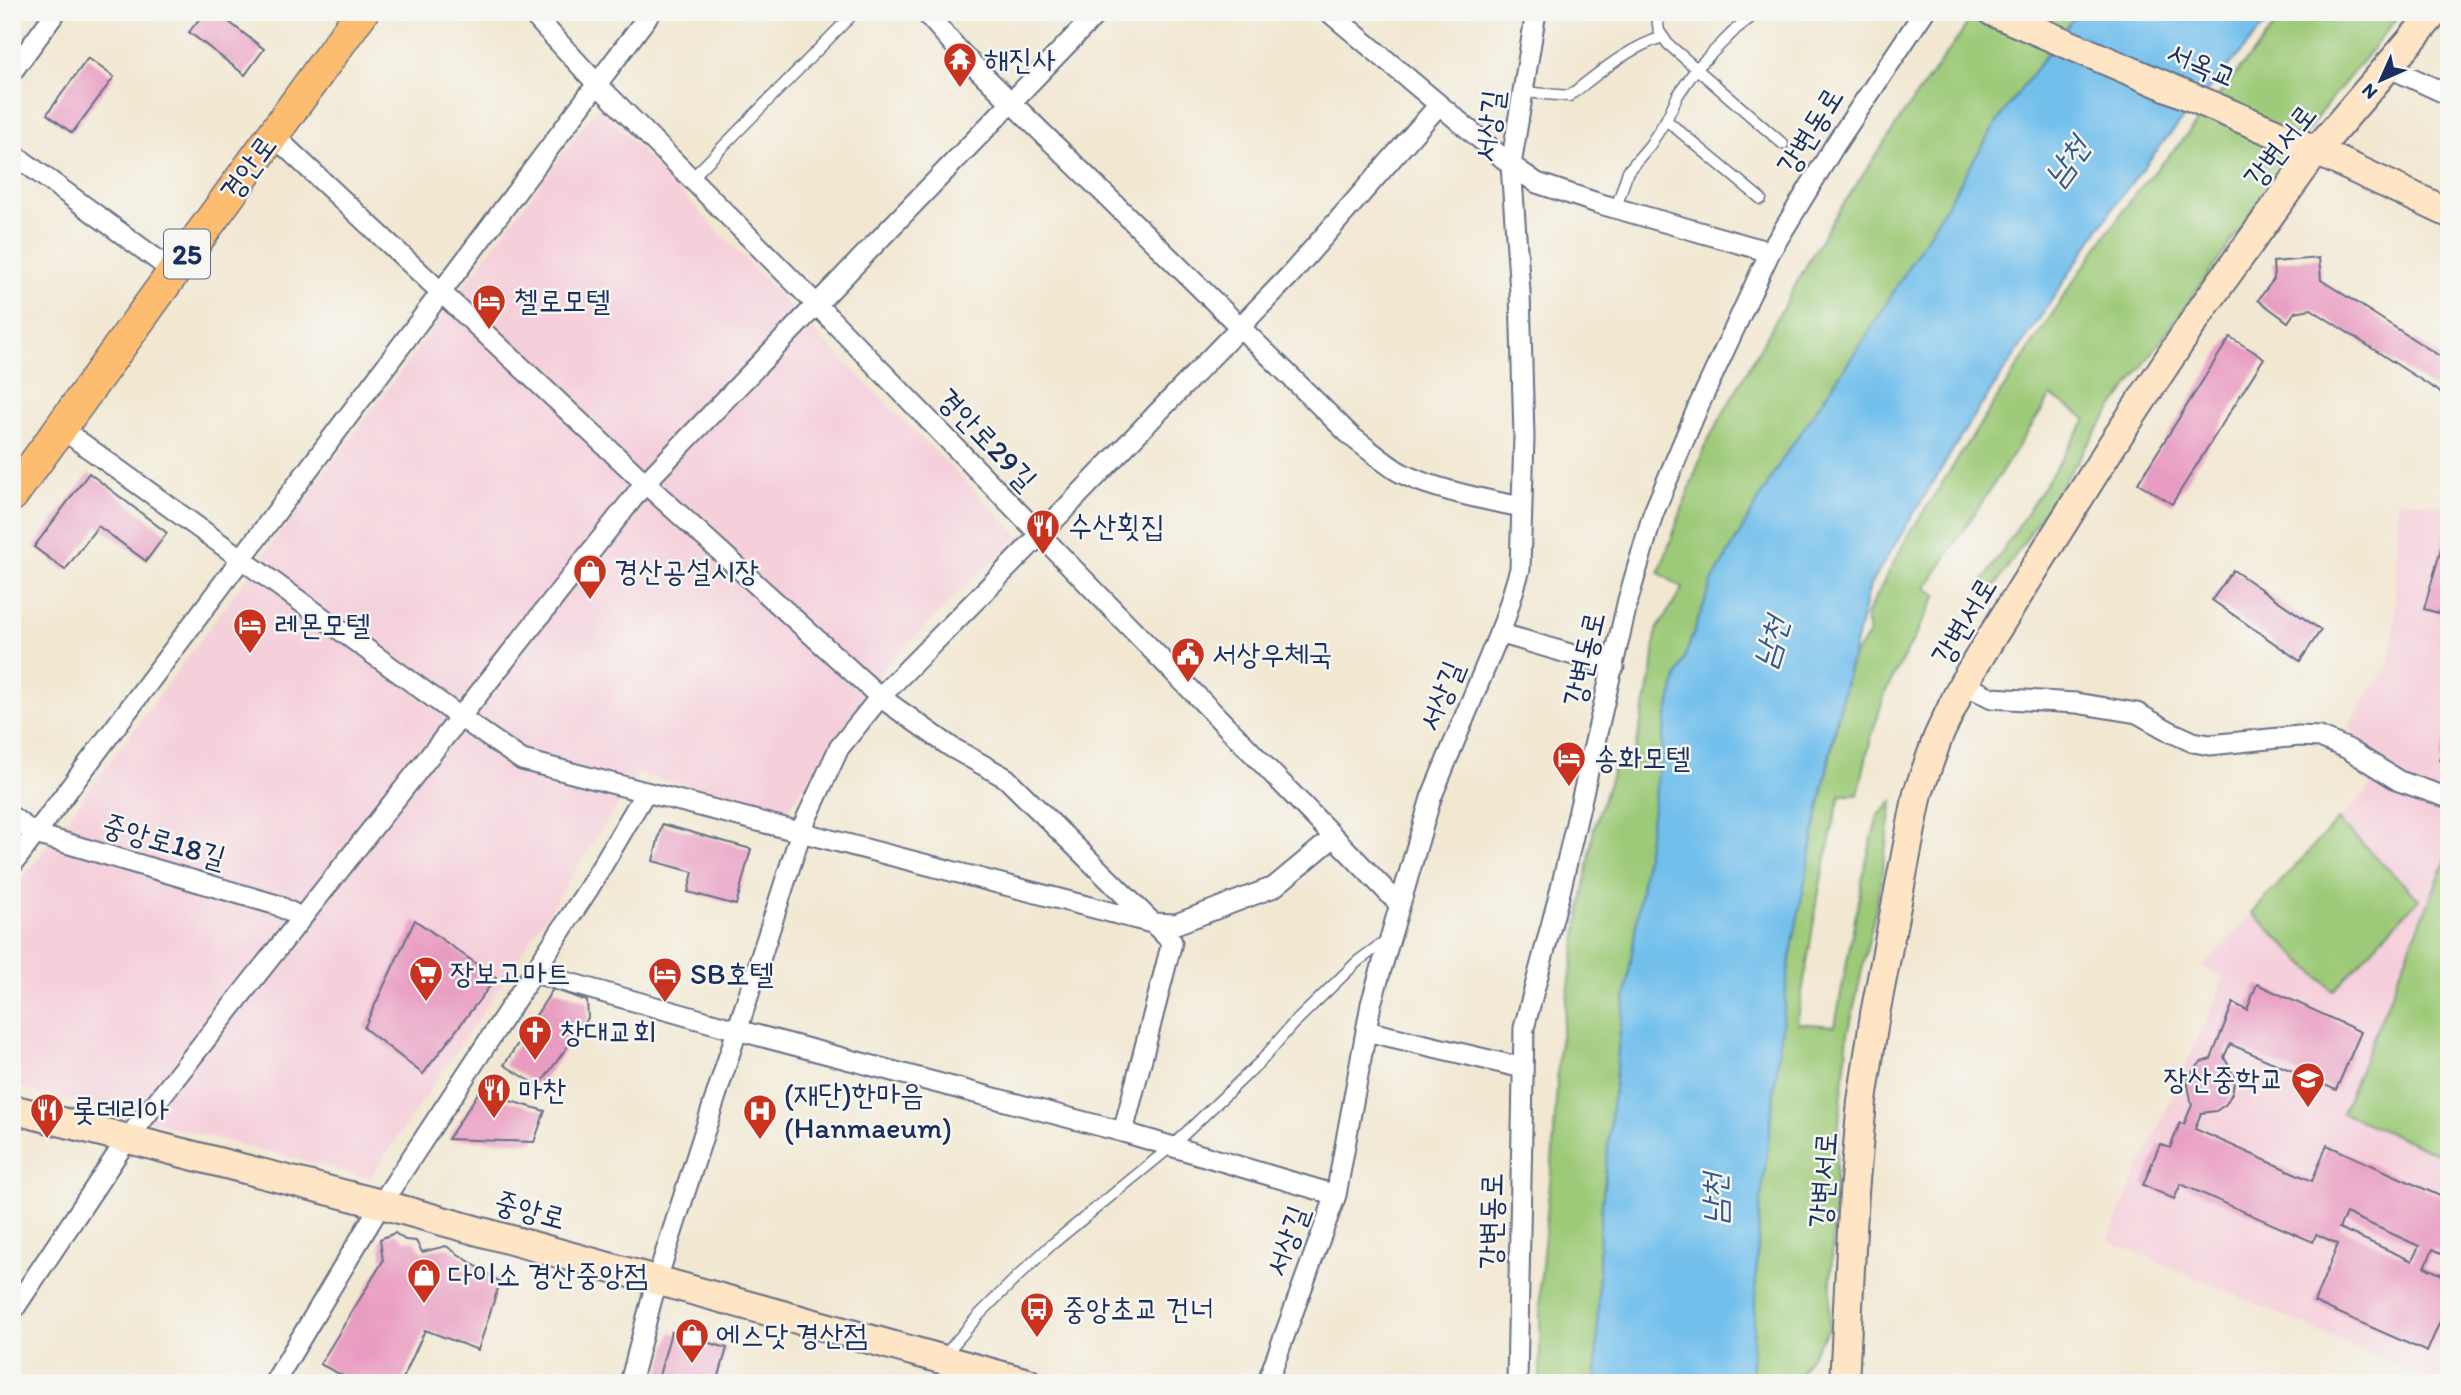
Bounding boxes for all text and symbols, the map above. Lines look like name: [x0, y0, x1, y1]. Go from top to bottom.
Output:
street label: 서옥교: [2162, 33, 2243, 96]
temple icon: 해진사: [941, 40, 979, 89]
place label: 해진사: [984, 40, 1056, 77]
north arrow: [2346, 46, 2416, 116]
text: N: [2357, 79, 2382, 104]
street label: 강변동로: [1768, 80, 1851, 181]
street label: 서상길: [1466, 88, 1511, 164]
street label: 강변서로: [2235, 96, 2324, 195]
water label: 남천: [2035, 126, 2098, 193]
street label: 경안로: [211, 128, 284, 208]
road number: 25: [164, 230, 210, 278]
hotel icon: 첼로모텔: [470, 282, 508, 331]
place label: 첼로모텔: [514, 282, 611, 319]
street label: 경안로29길: [930, 380, 1045, 498]
restaurant icon: 수산횟집: [1024, 507, 1062, 556]
place label: 수산횟집: [1068, 507, 1165, 544]
shop icon: 경산공설시장: [571, 552, 609, 601]
place label: 경산공설시장: [614, 552, 759, 589]
street label: 강변서로: [1923, 570, 2004, 672]
hotel icon: 레몬모텔: [231, 606, 269, 655]
place label: 레몬모텔: [274, 606, 371, 643]
street label: 강변동로: [1555, 608, 1612, 710]
water label: 남천: [1744, 609, 1797, 672]
public building icon: 서상우체국: [1169, 635, 1207, 684]
place label: 서상우체국: [1212, 635, 1333, 672]
street label: 서상길: [1410, 655, 1471, 736]
hotel icon: 송화모텔: [1550, 739, 1588, 788]
place label: 송화모텔: [1594, 739, 1691, 776]
street label: 중앙로18길: [98, 805, 230, 876]
supermarket icon: 장보고마트: [407, 954, 445, 1003]
place label: 장보고마트: [450, 954, 571, 991]
hotel icon: SB호텔: [646, 955, 684, 1004]
place label: SB호텔: [690, 955, 774, 992]
church icon: 창대교회: [516, 1013, 554, 1062]
place label: 창대교회: [560, 1013, 657, 1050]
place label: 장산중학교: [2163, 1060, 2284, 1097]
school or university icon: 장산중학교: [2289, 1060, 2327, 1109]
restaurant icon: 마찬: [475, 1071, 513, 1120]
place label: 마찬: [518, 1071, 566, 1108]
place label: (재단)한마음 (Hanmaeum): [784, 1075, 952, 1146]
restaurant icon: 롯데리아: [28, 1091, 66, 1140]
place label: 롯데리아: [72, 1091, 169, 1128]
hospital icon: (재단)한마음 (Hanmaeum): [741, 1092, 779, 1141]
street label: 강변서로: [1801, 1131, 1844, 1229]
water label: 남천: [1695, 1170, 1733, 1225]
street label: 강변동로: [1471, 1172, 1510, 1270]
street label: 중앙로: [490, 1182, 570, 1237]
street label: 서상길: [1257, 1200, 1316, 1281]
shop icon: 다이소 경산중앙점: [405, 1256, 443, 1305]
place label: 다이소 경산중앙점: [448, 1256, 648, 1293]
bus stop icon: 중앙초교 건너: [1018, 1290, 1056, 1339]
place label: 중앙초교 건너: [1062, 1290, 1214, 1327]
shop icon: 에스닷 경산점: [673, 1316, 711, 1365]
place label: 에스닷 경산점: [716, 1316, 868, 1353]

